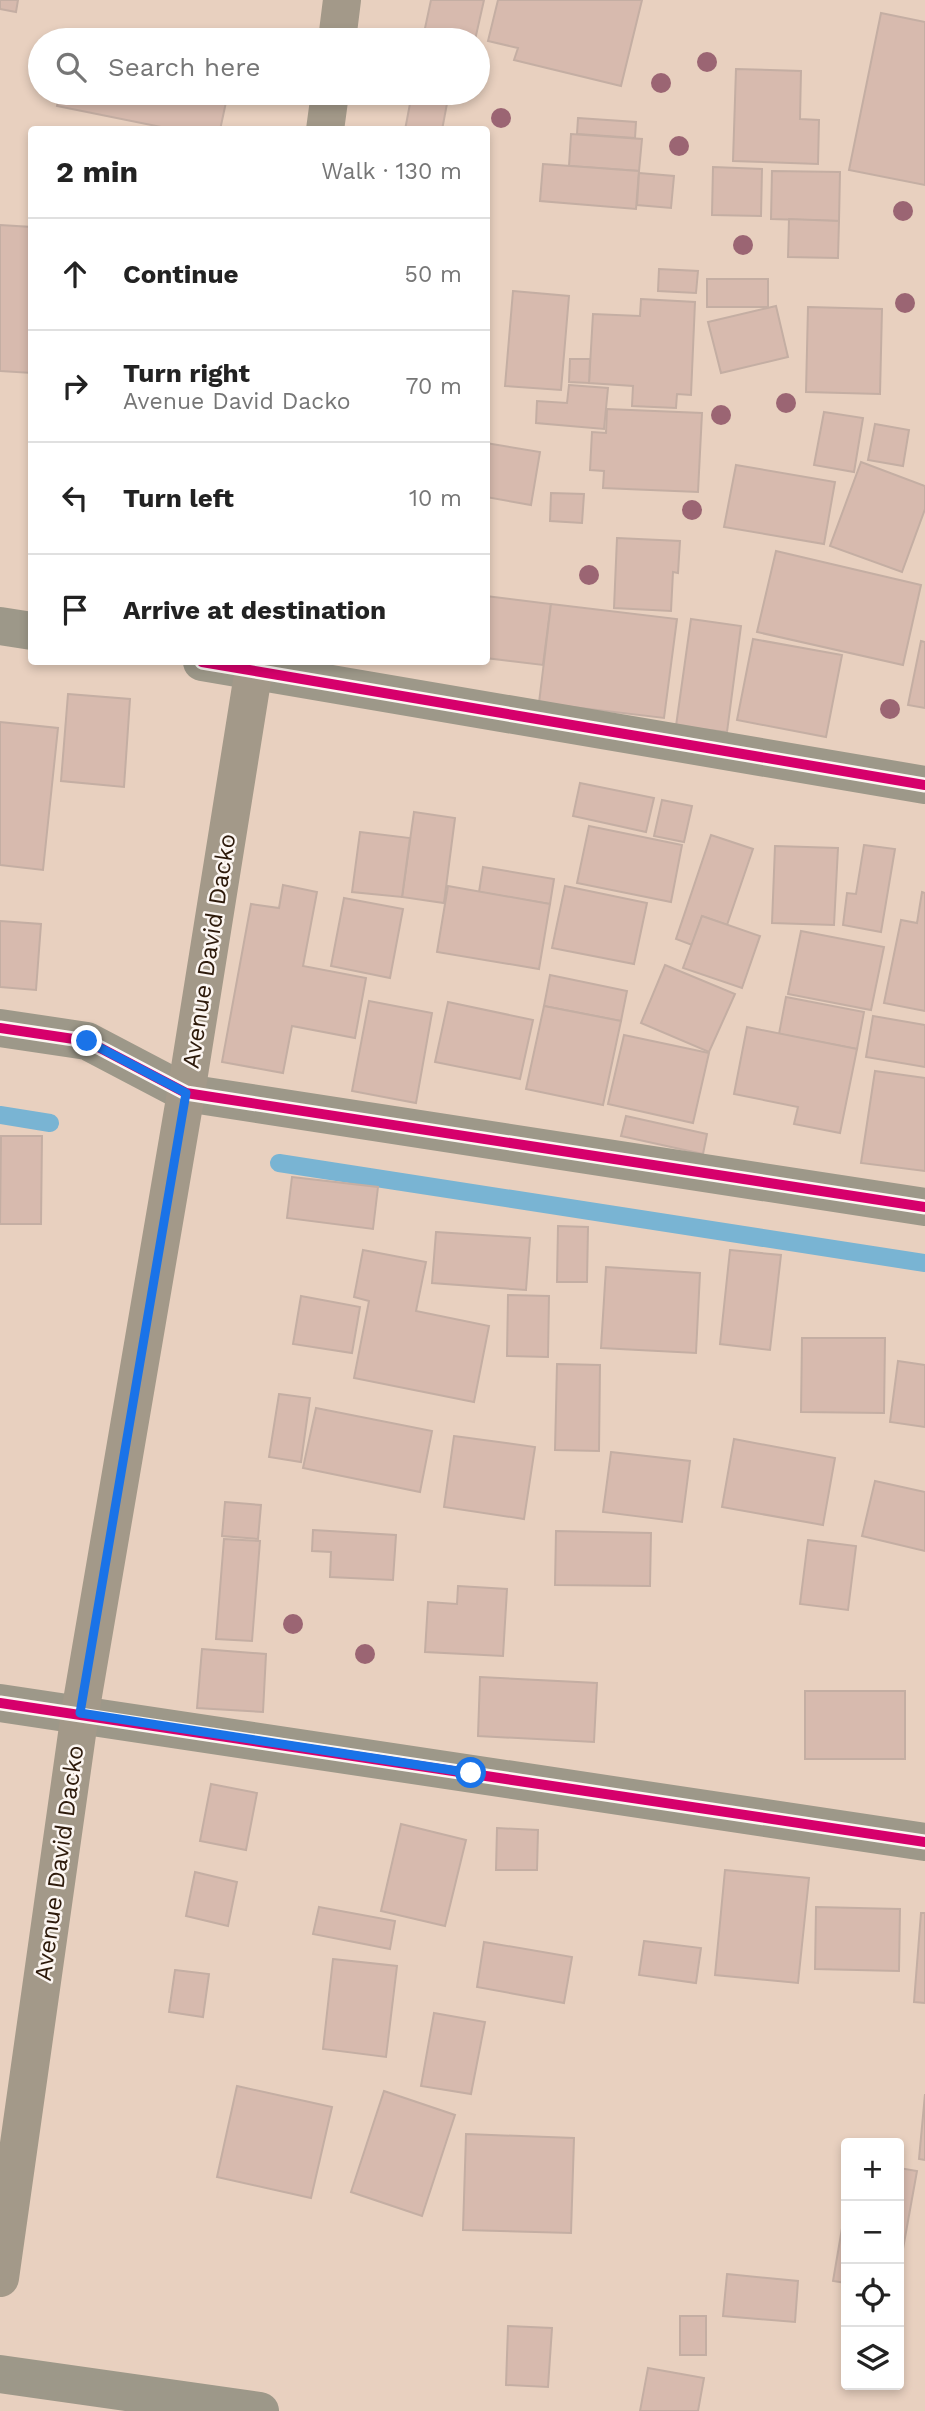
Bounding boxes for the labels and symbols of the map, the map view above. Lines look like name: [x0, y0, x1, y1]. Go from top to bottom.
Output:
street label: Avenue David Dacko: [177, 831, 241, 1071]
route end: [71, 1025, 102, 1056]
street label: Avenue David Dacko: [29, 1743, 89, 1983]
route start: [455, 1757, 486, 1788]

